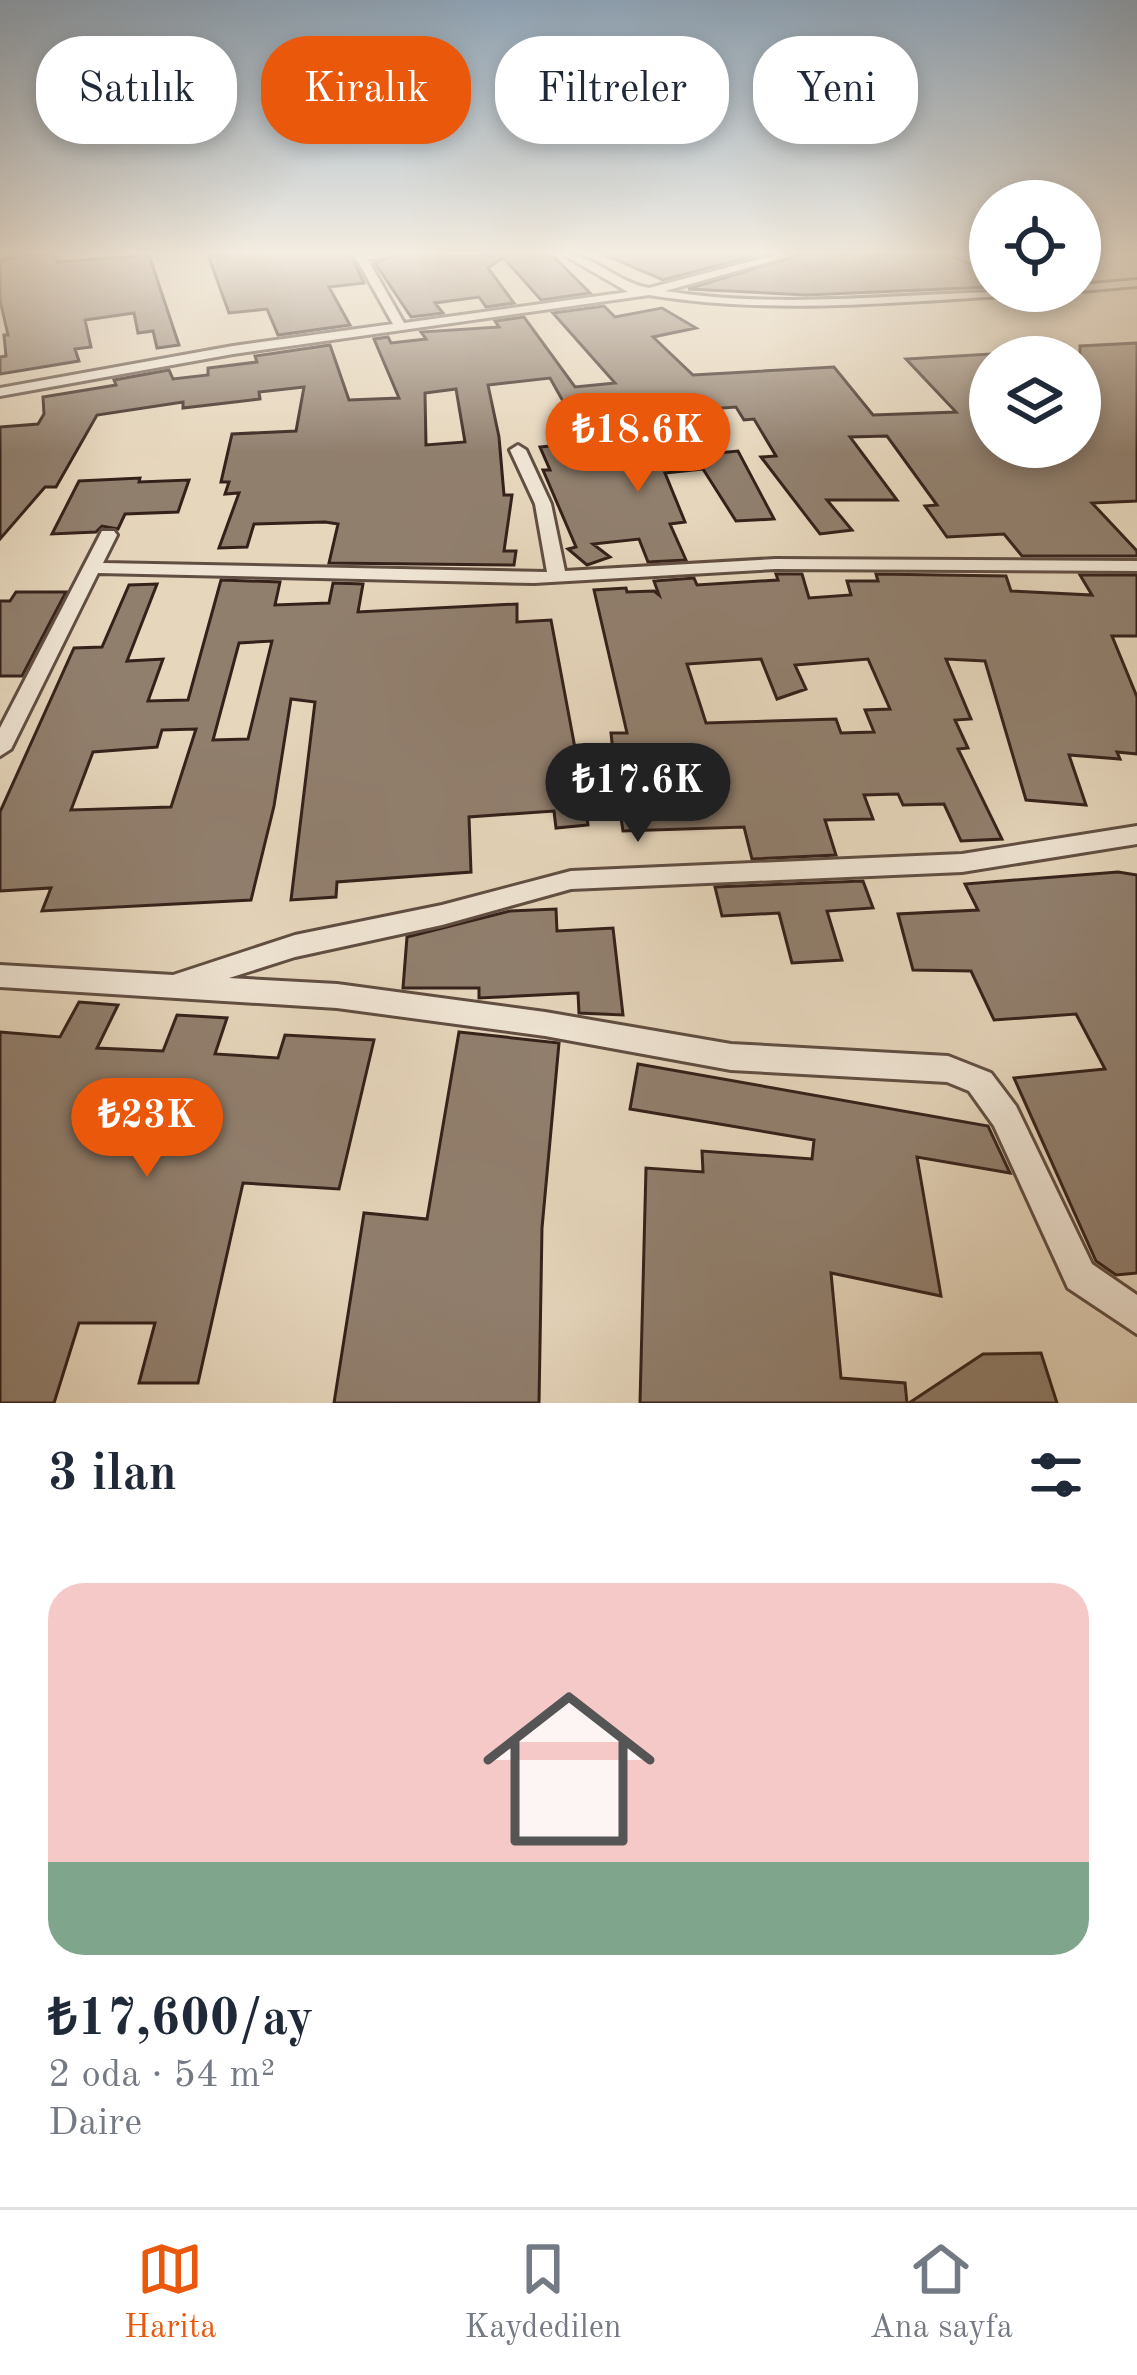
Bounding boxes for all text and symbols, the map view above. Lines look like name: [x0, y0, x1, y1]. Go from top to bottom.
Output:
chip: Satılık: [36, 36, 237, 144]
chip: Kiralık: [261, 36, 471, 144]
chip: Filtreler: [495, 36, 729, 144]
chip: Yeni: [753, 36, 918, 144]
map controls: [969, 180, 1101, 468]
button: locate: [969, 180, 1101, 312]
button: layers: [969, 336, 1101, 468]
pin: ₺18.6K: [540, 393, 736, 495]
text: ₺18.6K: [572, 412, 704, 451]
pin: ₺17.6K: [540, 743, 736, 845]
text: ₺17.6K: [572, 762, 704, 801]
pin: ₺23K: [76, 1078, 218, 1180]
text: ₺23K: [98, 1097, 196, 1136]
icon: filters: [1023, 1442, 1089, 1508]
text: 3 ilan: [48, 1450, 177, 1501]
icon: home: [461, 1661, 677, 1877]
text: ₺17,600/ay: [48, 1995, 314, 2046]
text: 2 oda · 54 m²: [48, 2056, 275, 2095]
text: Daire: [48, 2104, 142, 2143]
tab: Harita: [124, 2236, 217, 2349]
tab: Kaydedilen: [465, 2236, 622, 2349]
tab: Ana sayfa: [870, 2236, 1013, 2349]

